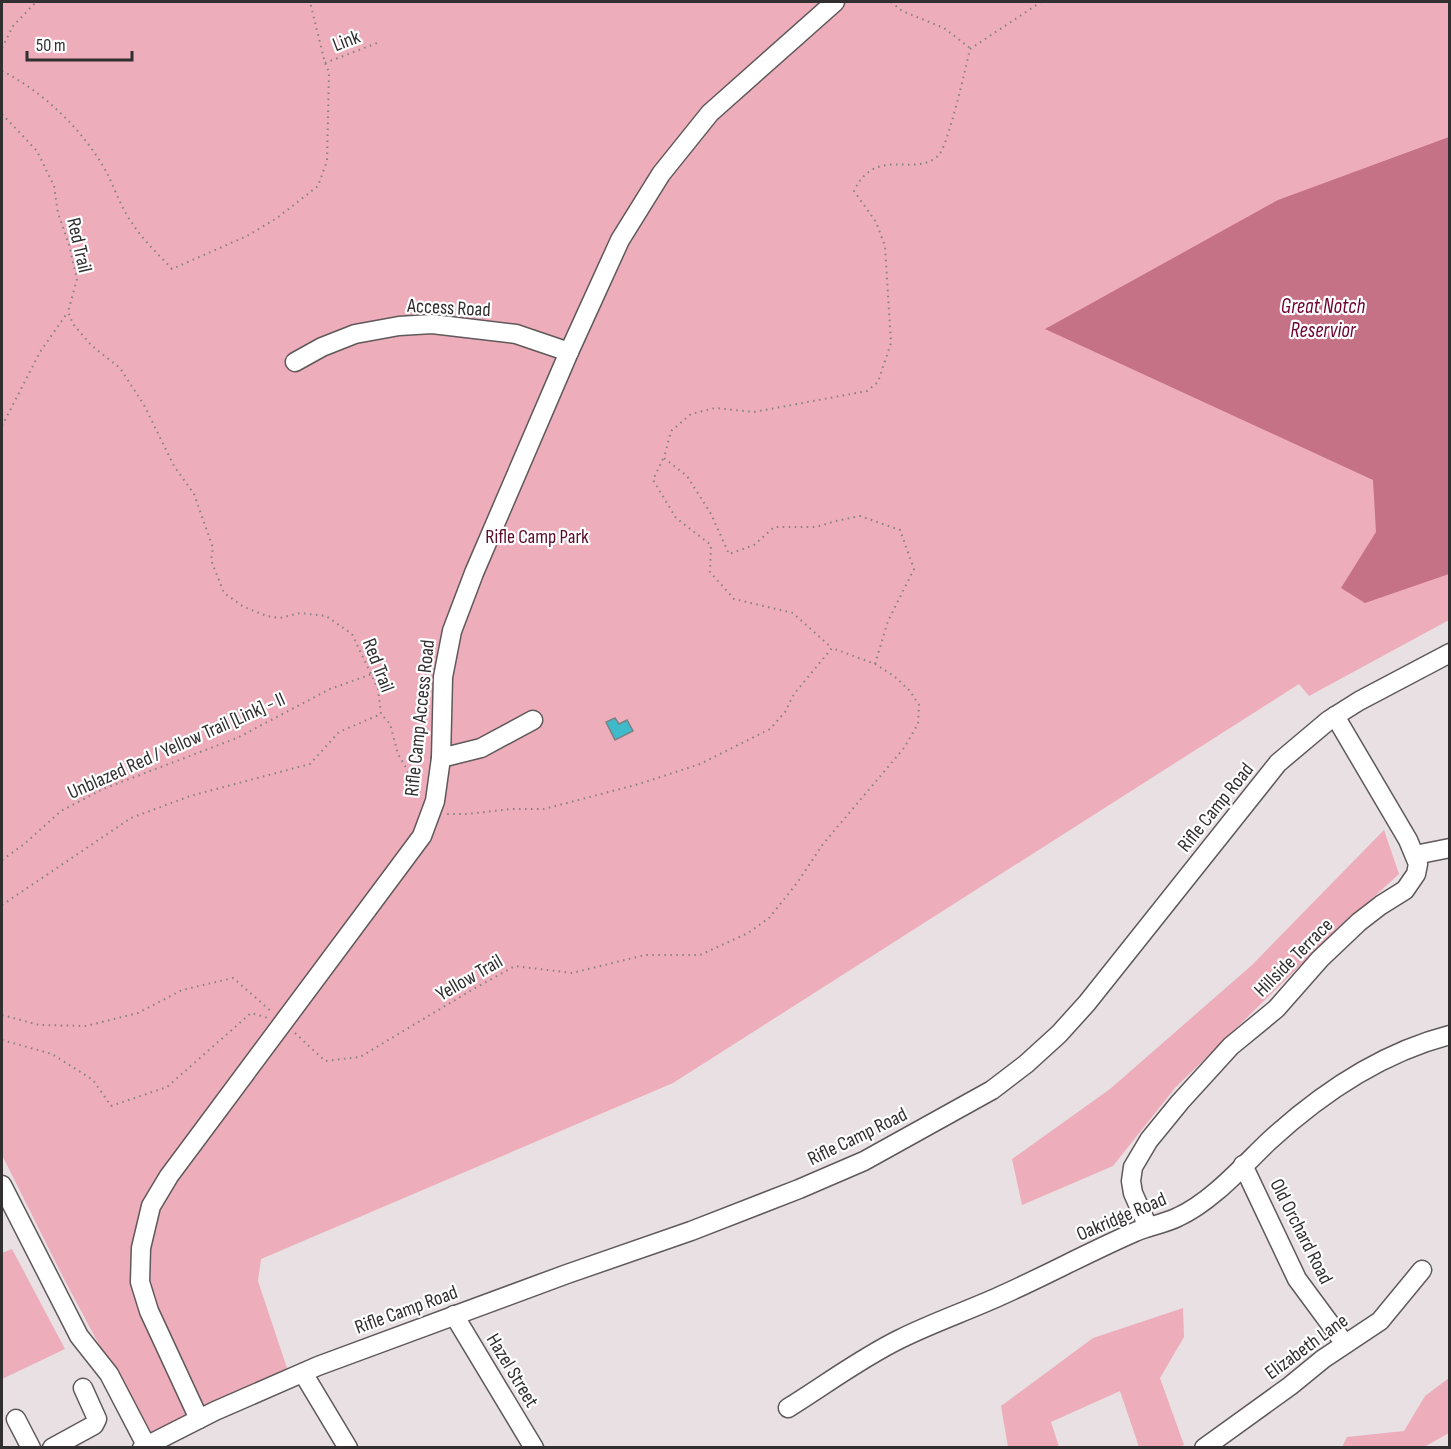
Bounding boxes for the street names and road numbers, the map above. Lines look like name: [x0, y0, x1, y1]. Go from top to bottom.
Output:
street label: Link: [329, 25, 364, 57]
street label: Red Trail: [61, 215, 97, 275]
street label: Access Road: [406, 294, 491, 322]
street label: Red Trail: [357, 635, 399, 696]
street label: Rifle Camp Access Road: [400, 638, 440, 798]
street label: Unblazed Red / Yellow Trail [Link] - II: [64, 687, 289, 805]
street label: Rifle Camp Road: [1173, 758, 1259, 857]
street label: Hillside Terrace: [1249, 913, 1338, 1002]
street label: Yellow Trail: [432, 949, 507, 1006]
street label: Rifle Camp Road: [804, 1103, 911, 1171]
street label: Old Orchard Road: [1264, 1175, 1338, 1288]
street label: Oakridge Road: [1073, 1187, 1170, 1247]
street label: Rifle Camp Road: [352, 1280, 461, 1340]
street label: Elizabeth Lane: [1260, 1309, 1353, 1385]
street label: Hazel Street: [481, 1329, 544, 1412]

